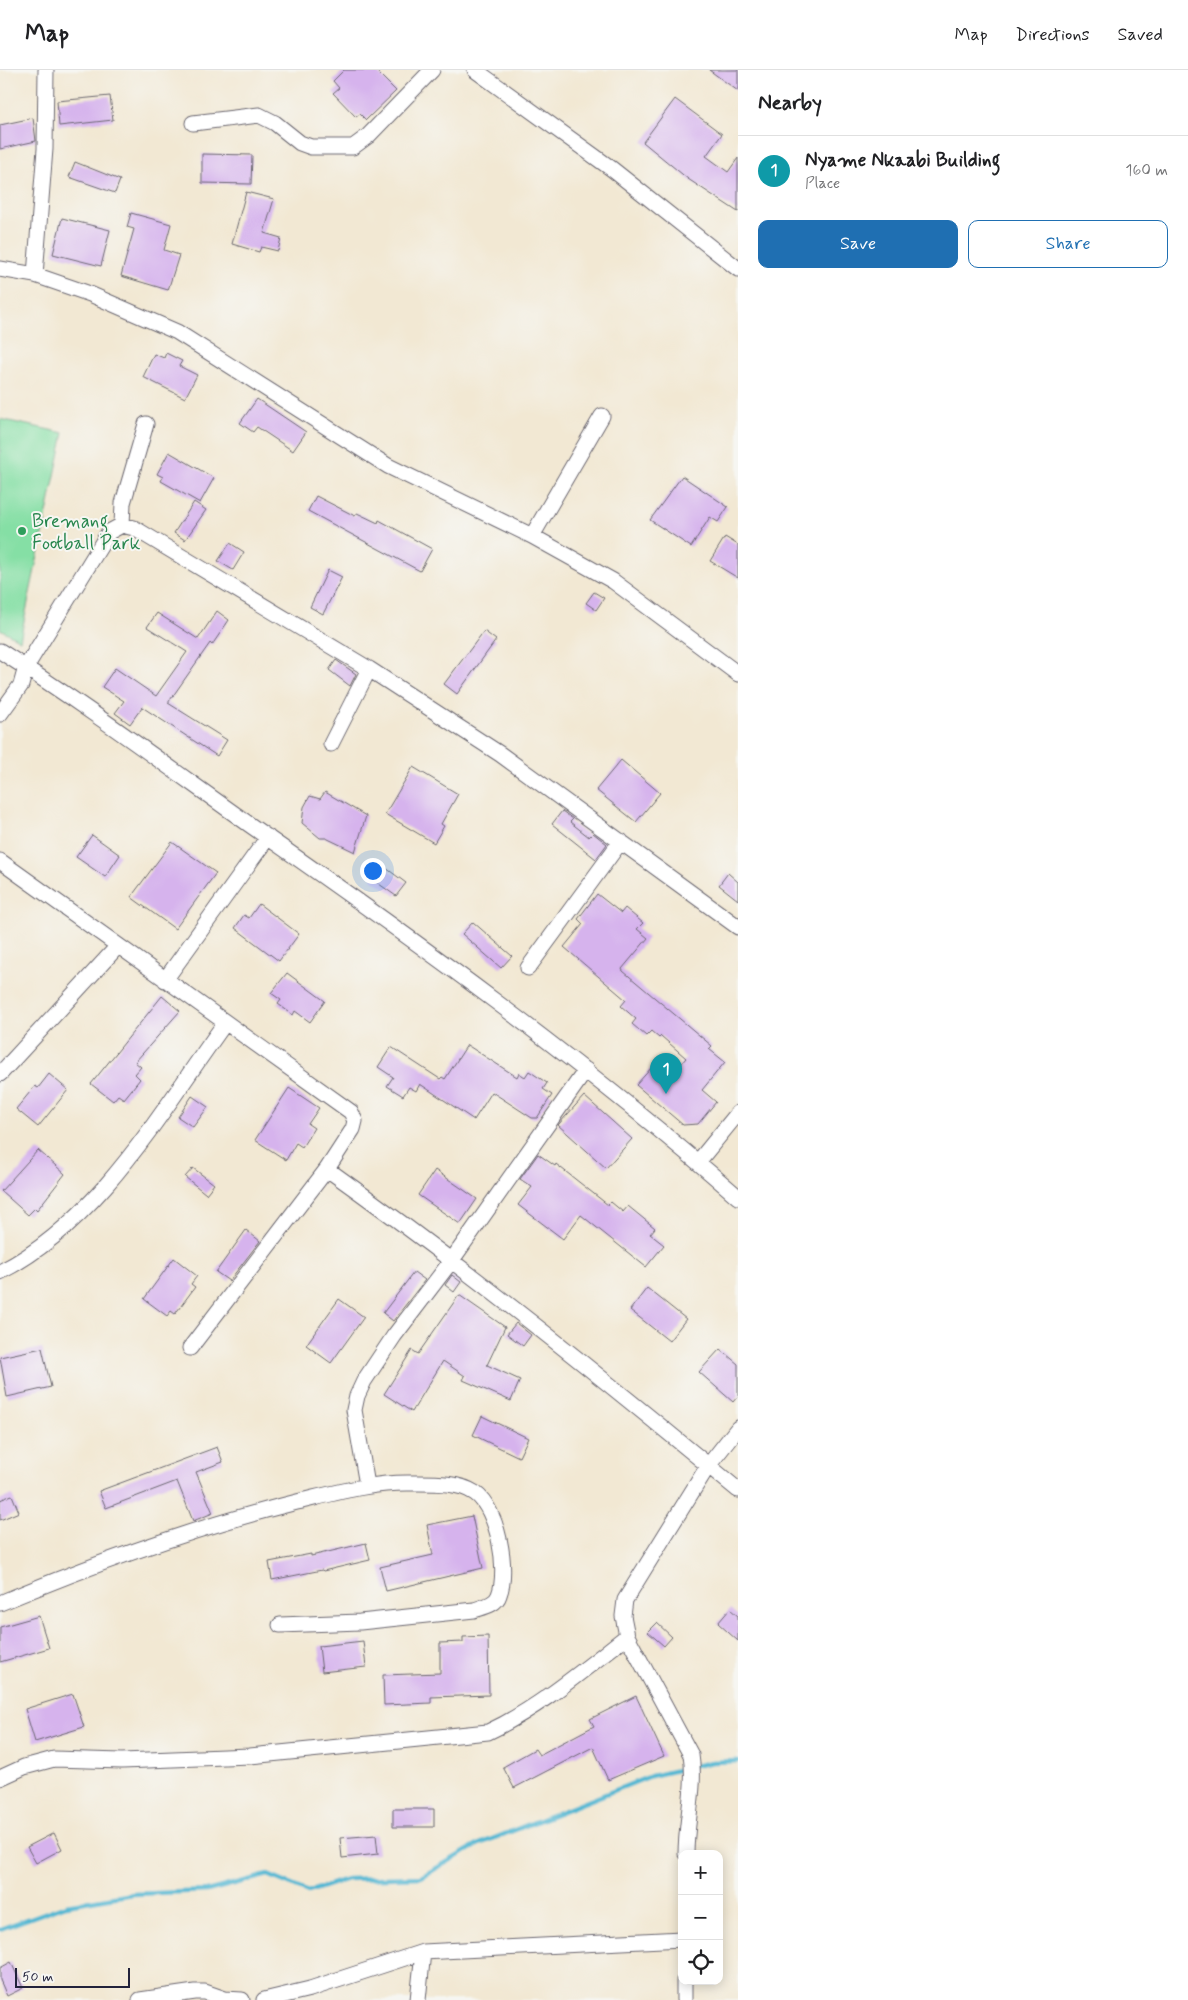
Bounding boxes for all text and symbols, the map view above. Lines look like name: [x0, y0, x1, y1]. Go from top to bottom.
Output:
text: Map: [25, 19, 69, 50]
text: Map: [955, 23, 988, 47]
text: Directions: [1016, 23, 1090, 47]
text: Saved: [1118, 23, 1163, 47]
text: Nearby: [758, 89, 822, 117]
text: Nyame Nkaabi Building: [805, 148, 1001, 173]
text: 1: [770, 160, 778, 181]
text: 160 m: [1125, 160, 1168, 181]
text: Place: [805, 173, 840, 194]
button: Save: [758, 220, 958, 268]
button: Share: [968, 220, 1168, 268]
place label: Bremang Football Park: [32, 509, 141, 556]
marker: Bremang Football Park: [16, 525, 28, 537]
your location: [360, 858, 386, 884]
pin: 1: [650, 1053, 682, 1094]
map controls: [678, 1850, 723, 1985]
button: +: [678, 1850, 723, 1895]
button: −: [678, 1895, 723, 1940]
button: locate: [678, 1940, 723, 1985]
scale bar: [15, 1965, 130, 1988]
text: 50 m: [22, 1968, 53, 1986]

